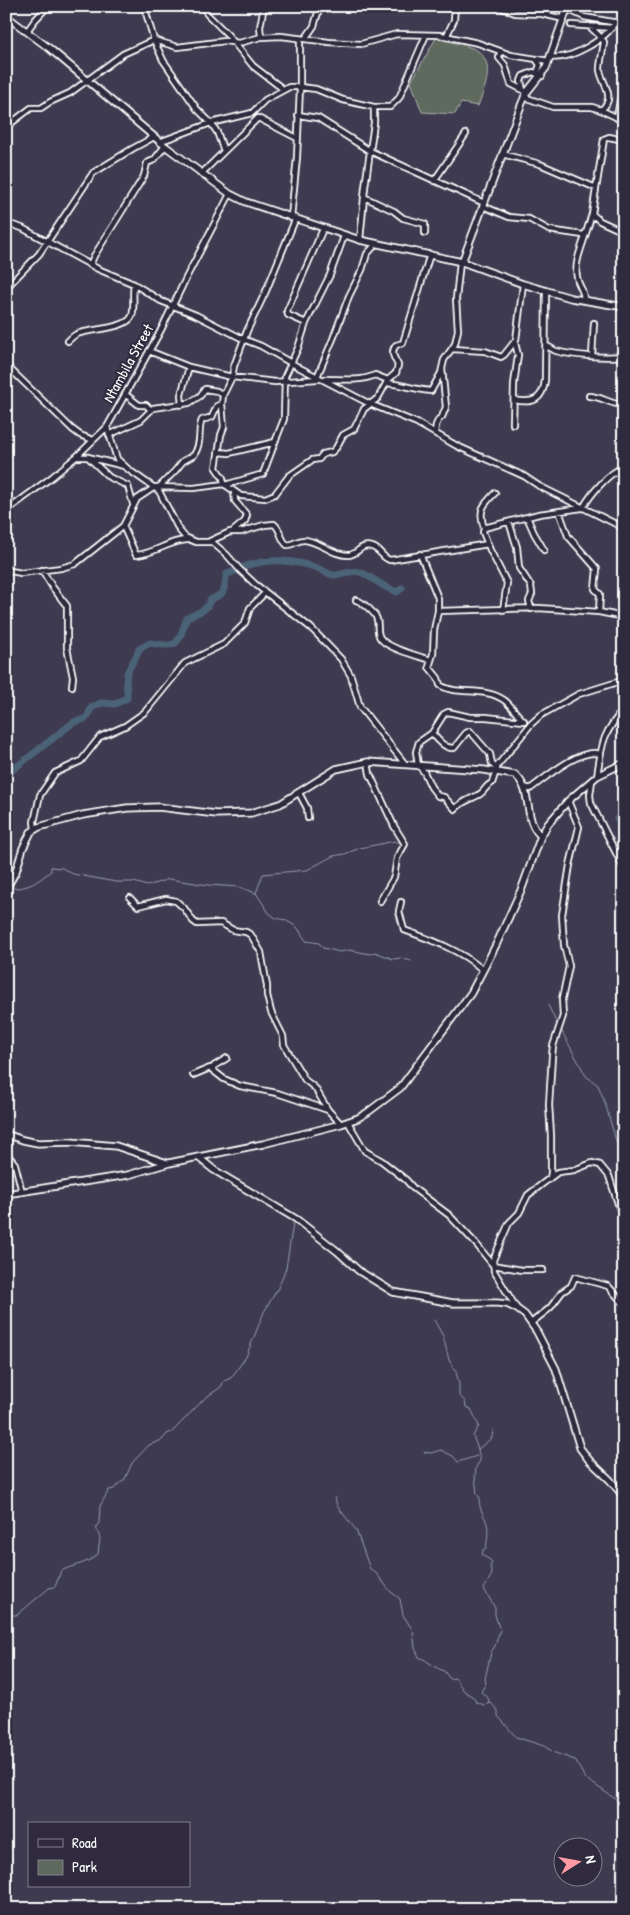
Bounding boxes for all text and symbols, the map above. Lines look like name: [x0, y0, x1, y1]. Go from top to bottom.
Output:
street label: Ntambila Street: [98, 319, 159, 406]
legend: [28, 1822, 190, 1888]
text: Road: [72, 1832, 97, 1853]
north arrow: [552, 1838, 602, 1888]
text: N: [581, 1854, 601, 1865]
text: Park: [72, 1856, 97, 1877]

